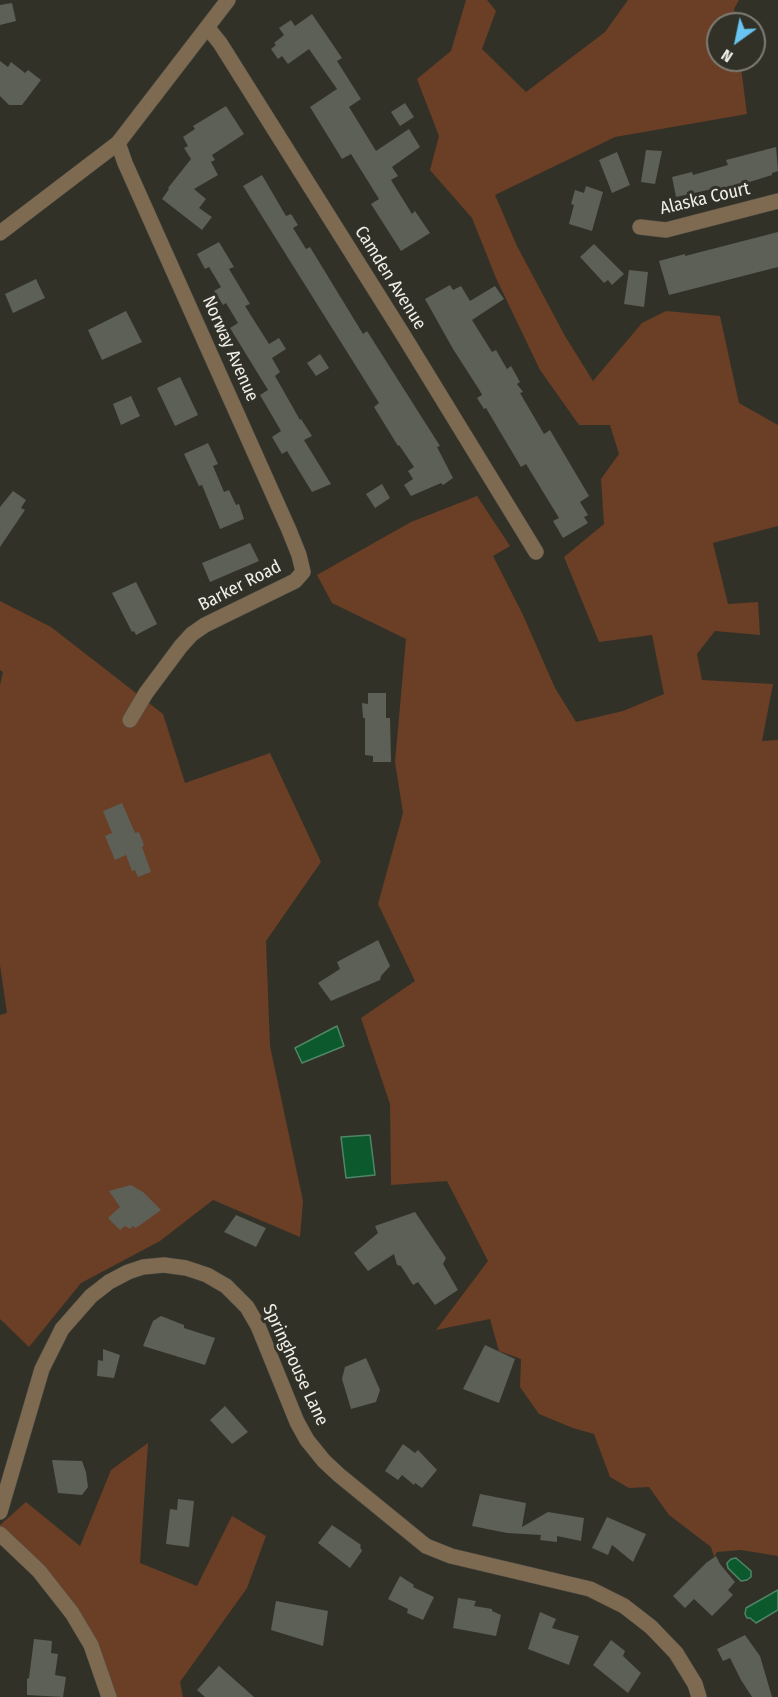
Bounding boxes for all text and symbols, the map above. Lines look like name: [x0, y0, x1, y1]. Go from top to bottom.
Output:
north arrow: [706, 12, 766, 72]
text: N: [718, 45, 736, 66]
street label: Alaska Court: [658, 178, 752, 220]
street label: Camden Avenue: [350, 222, 430, 334]
street label: Norway Avenue: [197, 293, 263, 405]
street label: Barker Road: [195, 556, 285, 616]
street label: Springhouse Lane: [257, 1301, 333, 1429]

